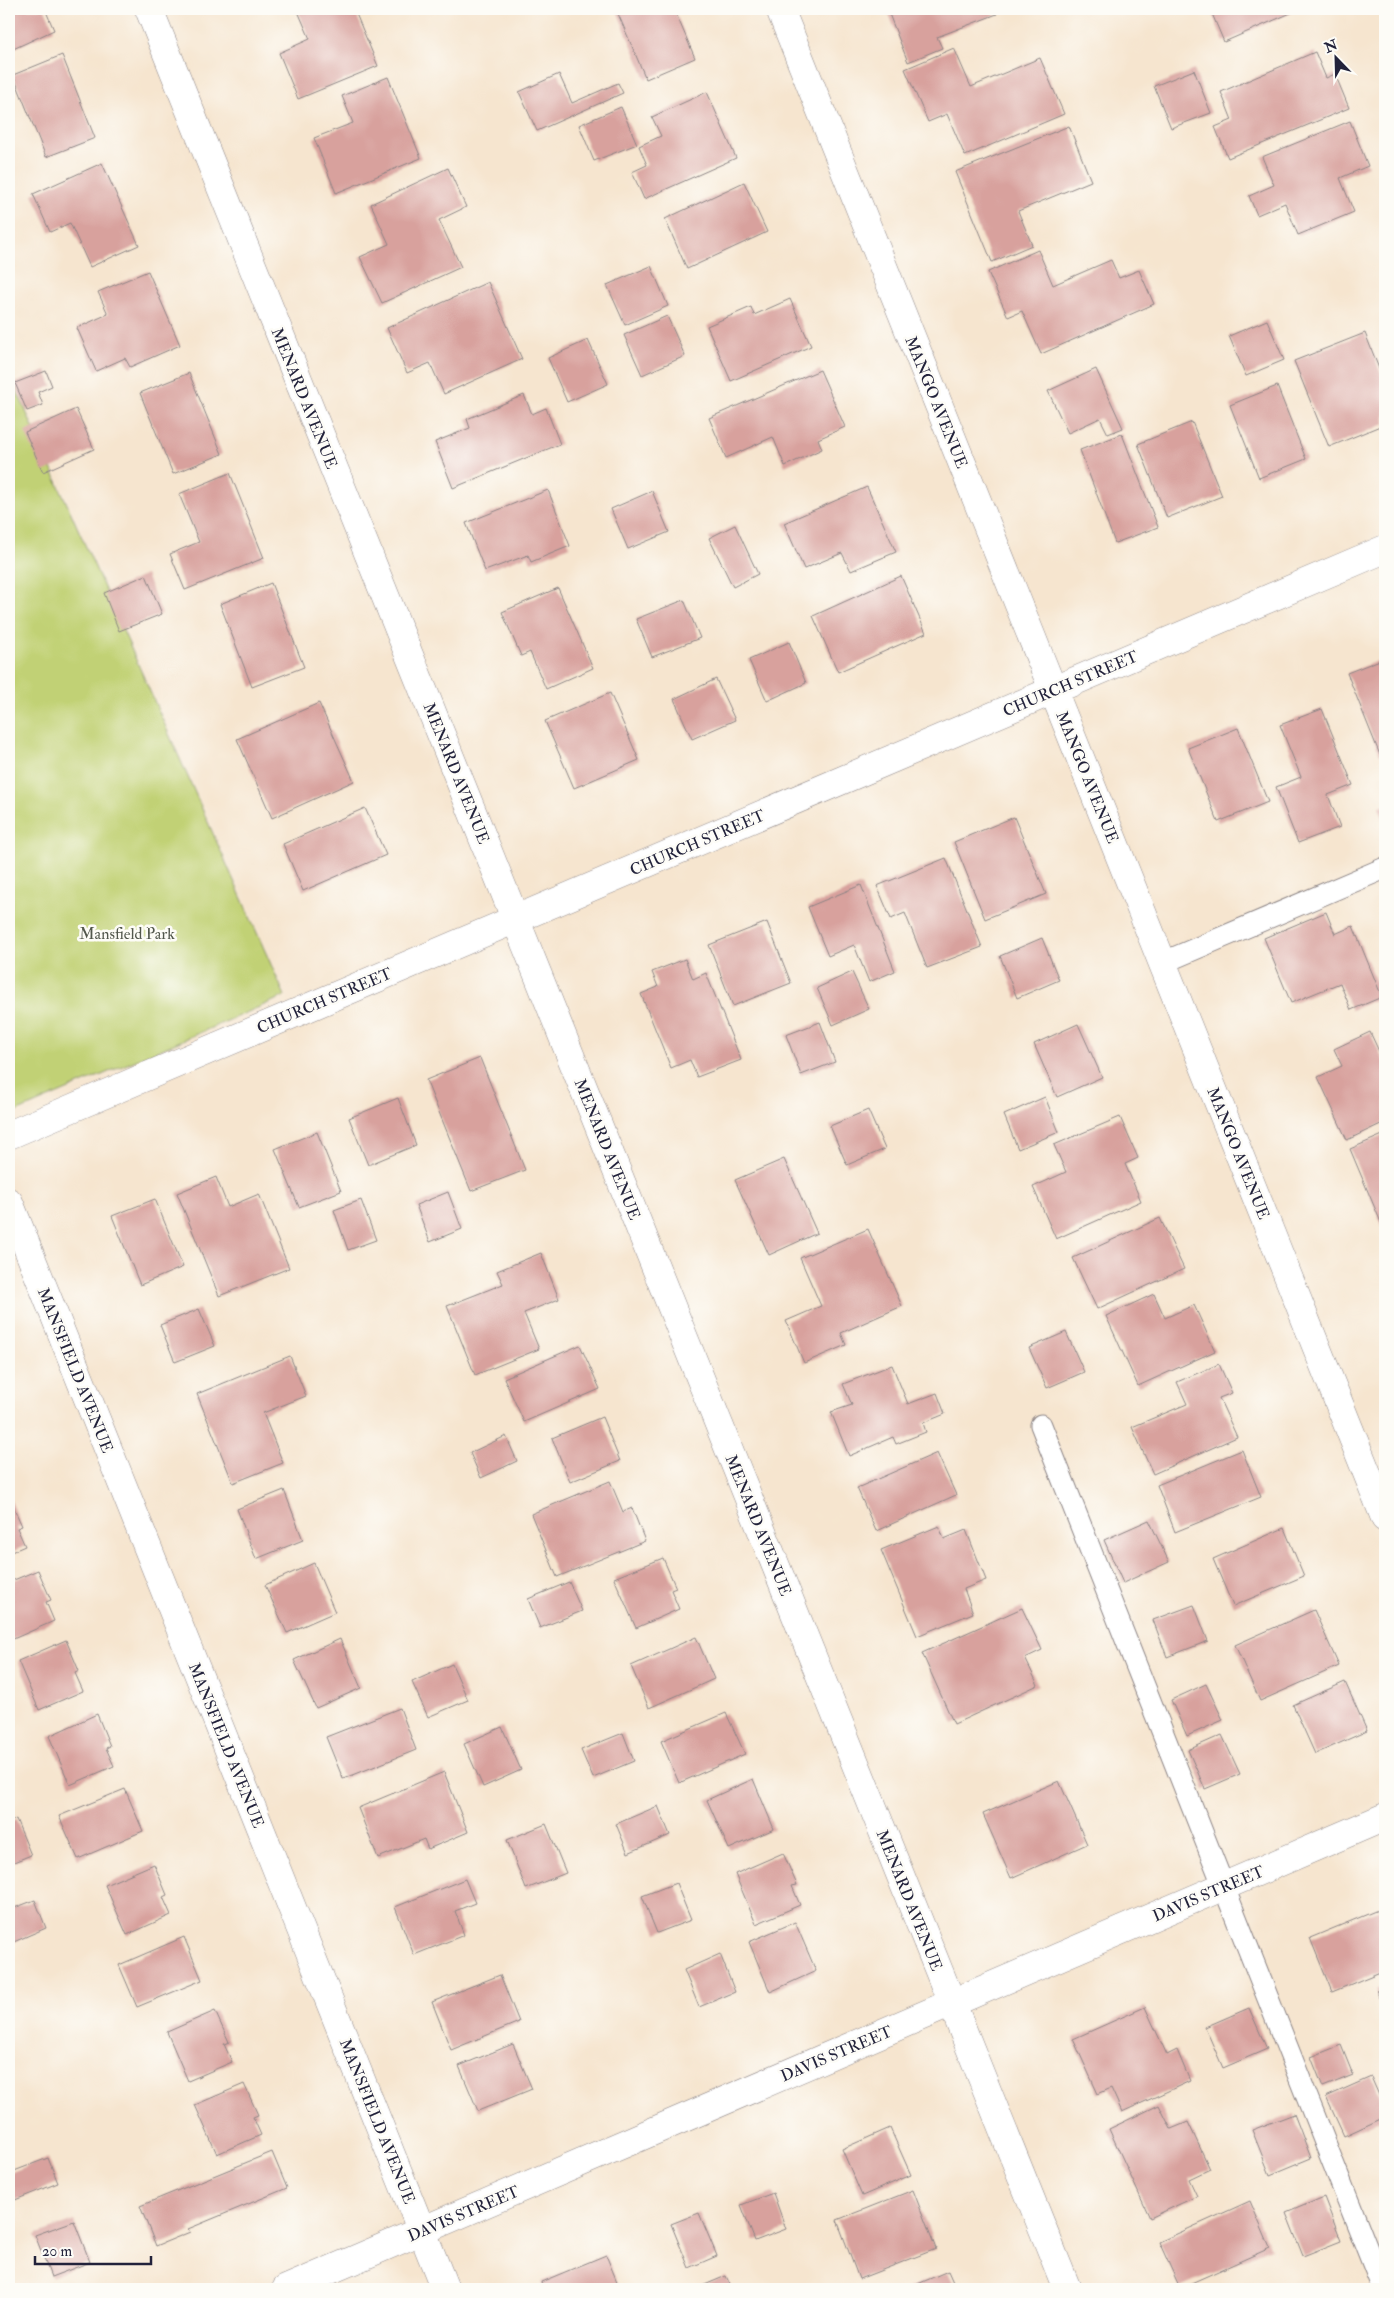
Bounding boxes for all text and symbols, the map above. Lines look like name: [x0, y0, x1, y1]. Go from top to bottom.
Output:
north arrow: [1312, 32, 1362, 82]
text: N: [1321, 36, 1341, 57]
street label: MENARD AVENUE: [267, 325, 341, 472]
street label: MANGO AVENUE: [900, 333, 972, 471]
street label: CHURCH STREET: [1000, 646, 1141, 721]
street label: MENARD AVENUE: [419, 700, 493, 847]
street label: MANGO AVENUE: [1051, 708, 1123, 846]
street label: CHURCH STREET: [627, 805, 768, 880]
park label: Mansfield Park: [79, 924, 175, 944]
street label: CHURCH STREET: [254, 963, 395, 1038]
street label: MENARD AVENUE: [570, 1076, 644, 1223]
street label: MANGO AVENUE: [1202, 1084, 1274, 1222]
street label: MANSFIELD AVENUE: [33, 1285, 117, 1456]
street label: MENARD AVENUE: [721, 1452, 795, 1599]
street label: MANSFIELD AVENUE: [184, 1660, 268, 1831]
street label: MENARD AVENUE: [872, 1827, 946, 1974]
street label: DAVIS STREET: [1150, 1861, 1267, 1926]
street label: DAVIS STREET: [778, 2021, 895, 2086]
street label: MANSFIELD AVENUE: [335, 2036, 419, 2207]
street label: DAVIS STREET: [405, 2181, 522, 2246]
scale bar: [35, 2233, 151, 2265]
text: 20 m: [42, 2242, 72, 2261]

